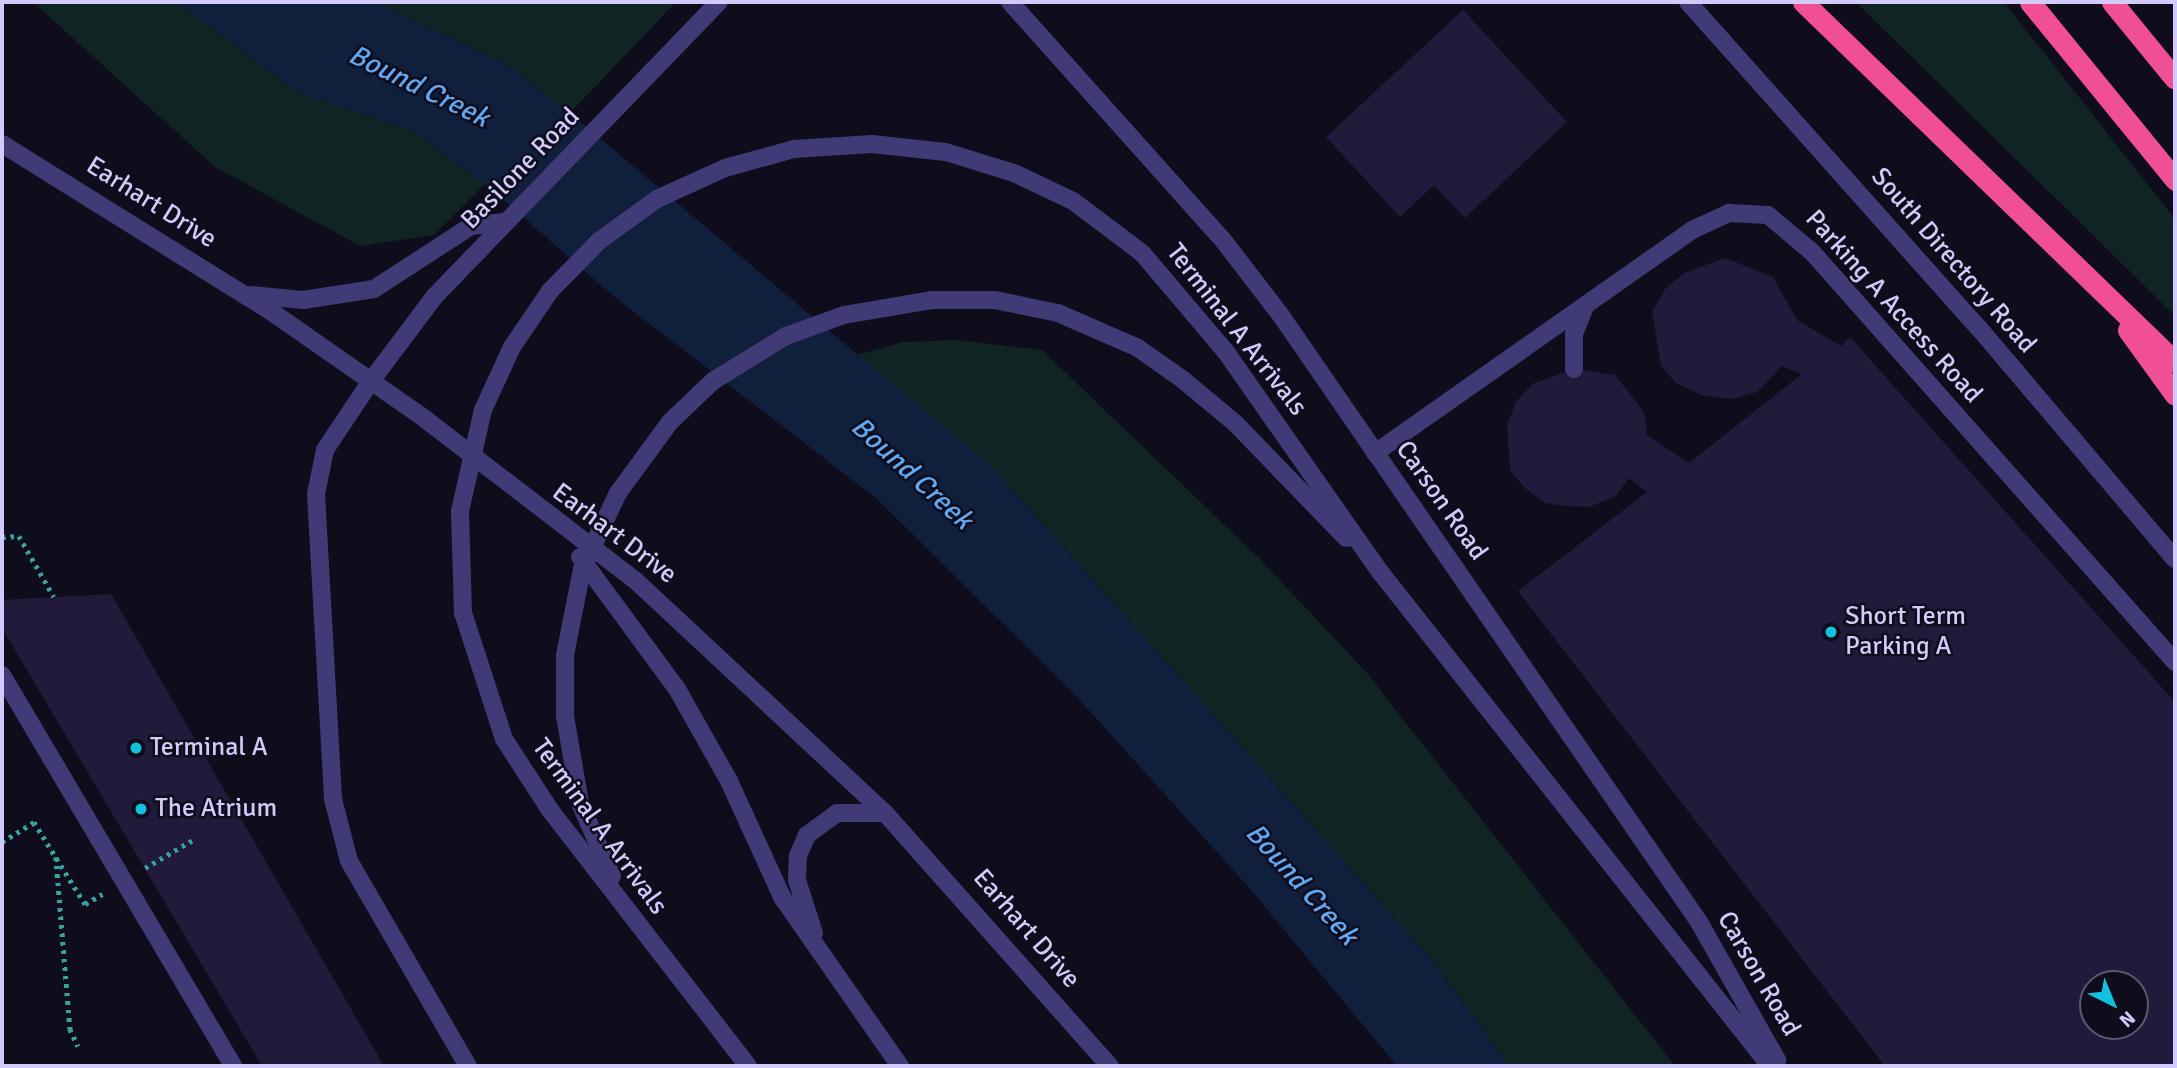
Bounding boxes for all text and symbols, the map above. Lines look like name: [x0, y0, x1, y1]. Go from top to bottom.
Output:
water label: Bound Creek: [343, 38, 495, 134]
street label: Basilone Road: [455, 102, 587, 236]
street label: Earhart Drive: [80, 151, 222, 255]
street label: South Directory Road: [1864, 162, 2042, 360]
street label: Parking A Access Road: [1798, 204, 1988, 410]
street label: Terminal A Arrivals: [1159, 238, 1313, 422]
water label: Bound Creek: [844, 410, 980, 536]
street label: Carson Road: [1388, 435, 1494, 567]
street label: Earhart Drive: [546, 477, 682, 591]
place label: Short Term Parking A: [1845, 601, 1966, 662]
marker: Short Term Parking A: [1823, 624, 1839, 640]
place label: Terminal A: [150, 732, 268, 764]
street label: Terminal A Arrivals: [525, 733, 673, 921]
marker: Terminal A: [128, 740, 144, 756]
place label: The Atrium: [155, 793, 277, 825]
marker: The Atrium: [133, 801, 149, 817]
water label: Bound Creek: [1239, 816, 1365, 952]
street label: Earhart Drive: [966, 863, 1086, 995]
street label: Carson Road: [1710, 906, 1806, 1042]
north arrow: [2079, 970, 2149, 1040]
text: N: [2114, 1006, 2140, 1032]

